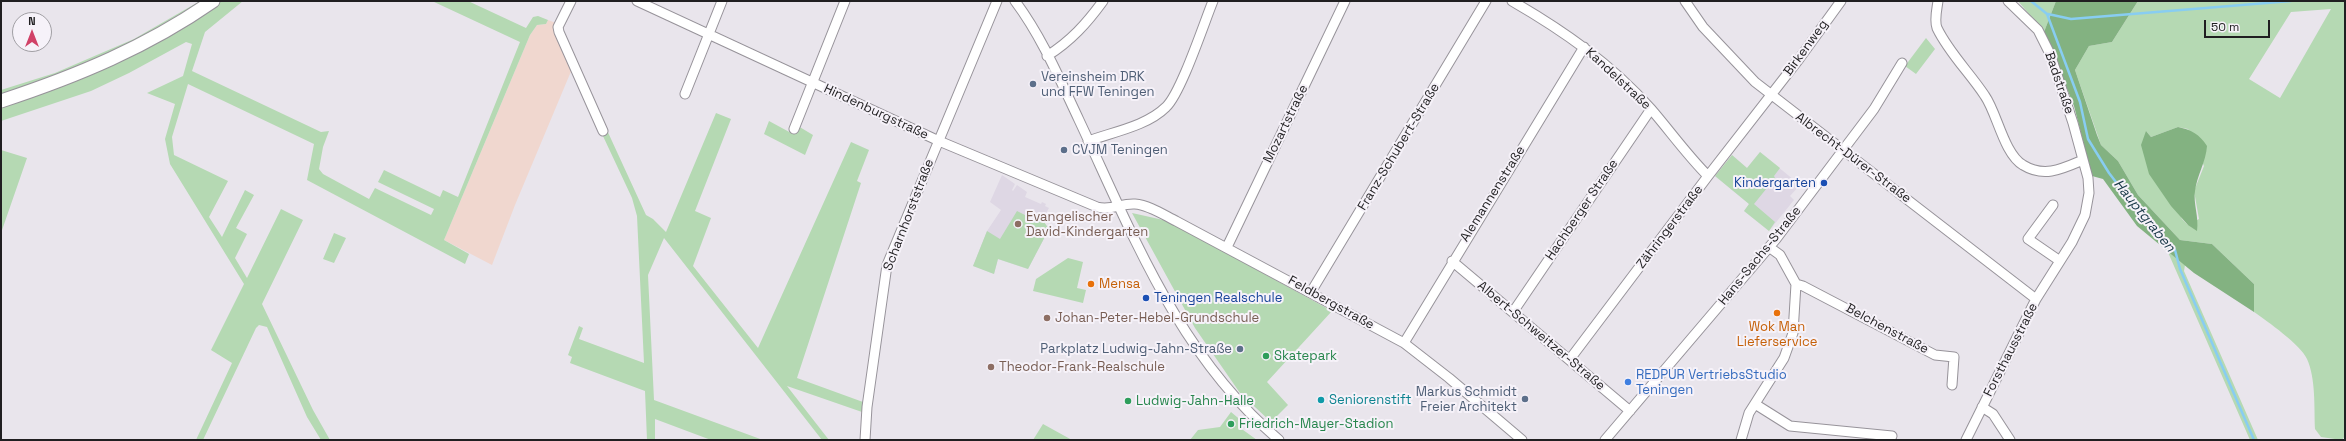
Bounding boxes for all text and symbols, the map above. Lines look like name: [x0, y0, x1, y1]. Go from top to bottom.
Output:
north arrow: [12, 12, 52, 52]
scale bar: [2206, 12, 2272, 38]
text: N: [28, 14, 36, 28]
street label: Birkenweg: [1781, 17, 1831, 79]
text: 50 m: [2211, 19, 2239, 35]
street label: Kandelstraße: [1582, 45, 1654, 113]
street label: Badstraße: [2041, 50, 2077, 116]
place label: Vereinsheim DRK und FFW Teningen: [1041, 69, 1155, 100]
marker: Vereinsheim DRK und FFW Teningen: [1028, 79, 1038, 89]
street label: Hindenburgstraße: [821, 81, 931, 143]
street label: Franz-Schubert-Straße: [1355, 81, 1443, 213]
street label: Mozartstraße: [1260, 82, 1312, 166]
street label: Albrecht-Dürer-Straße: [1792, 109, 1914, 207]
place label: CVJM Teningen: [1072, 142, 1168, 158]
street label: Alemannenstraße: [1457, 143, 1529, 245]
marker: CVJM Teningen: [1059, 145, 1069, 155]
street label: Hachberger Straße: [1542, 156, 1622, 264]
street label: Scharnhorststraße: [881, 157, 937, 273]
place label: Kindergarten: [1734, 175, 1816, 191]
water label: Hauptgraben: [2110, 176, 2178, 256]
marker: Kindergarten: [1819, 178, 1829, 188]
street label: Zähringerstraße: [1634, 182, 1706, 272]
street label: Hans-Sachs-Straße: [1715, 203, 1805, 309]
place label: Evangelischer David-Kindergarten: [1026, 209, 1148, 240]
marker: Evangelischer David-Kindergarten: [1013, 219, 1023, 229]
street label: Feldbergstraße: [1285, 273, 1377, 333]
place label: Mensa: [1099, 276, 1140, 292]
street label: Albert-Schweitzer-Straße: [1474, 278, 1608, 394]
marker: Mensa: [1086, 279, 1096, 289]
place label: Teningen Realschule: [1154, 290, 1282, 306]
marker: Teningen Realschule: [1141, 293, 1151, 303]
street label: Forsthausstraße: [1981, 300, 2041, 400]
street label: Belchenstraße: [1843, 301, 1931, 357]
marker: Wok Man Lieferservice: [1772, 308, 1782, 318]
place label: Johan-Peter-Hebel-Grundschule: [1055, 310, 1259, 326]
marker: Johan-Peter-Hebel-Grundschule: [1042, 313, 1052, 323]
place label: Wok Man Lieferservice: [1737, 319, 1817, 350]
place label: Parkplatz Ludwig-Jahn-Straße: [1040, 341, 1232, 357]
marker: Parkplatz Ludwig-Jahn-Straße: [1235, 344, 1245, 354]
place label: Skatepark: [1274, 348, 1337, 364]
marker: Skatepark: [1261, 351, 1271, 361]
place label: Theodor-Frank-Realschule: [999, 359, 1165, 375]
marker: Theodor-Frank-Realschule: [986, 362, 996, 372]
place label: REDPUR VertriebsStudio Teningen: [1636, 367, 1787, 398]
marker: REDPUR VertriebsStudio Teningen: [1623, 377, 1633, 387]
place label: Markus Schmidt Freier Architekt: [1416, 384, 1517, 415]
place label: Seniorenstift: [1329, 392, 1412, 408]
place label: Ludwig-Jahn-Halle: [1136, 393, 1254, 409]
marker: Markus Schmidt Freier Architekt: [1520, 394, 1530, 404]
marker: Seniorenstift: [1316, 395, 1326, 405]
marker: Ludwig-Jahn-Halle: [1123, 396, 1133, 406]
place label: Friedrich-Mayer-Stadion: [1239, 416, 1393, 432]
marker: Friedrich-Mayer-Stadion: [1226, 419, 1236, 429]

